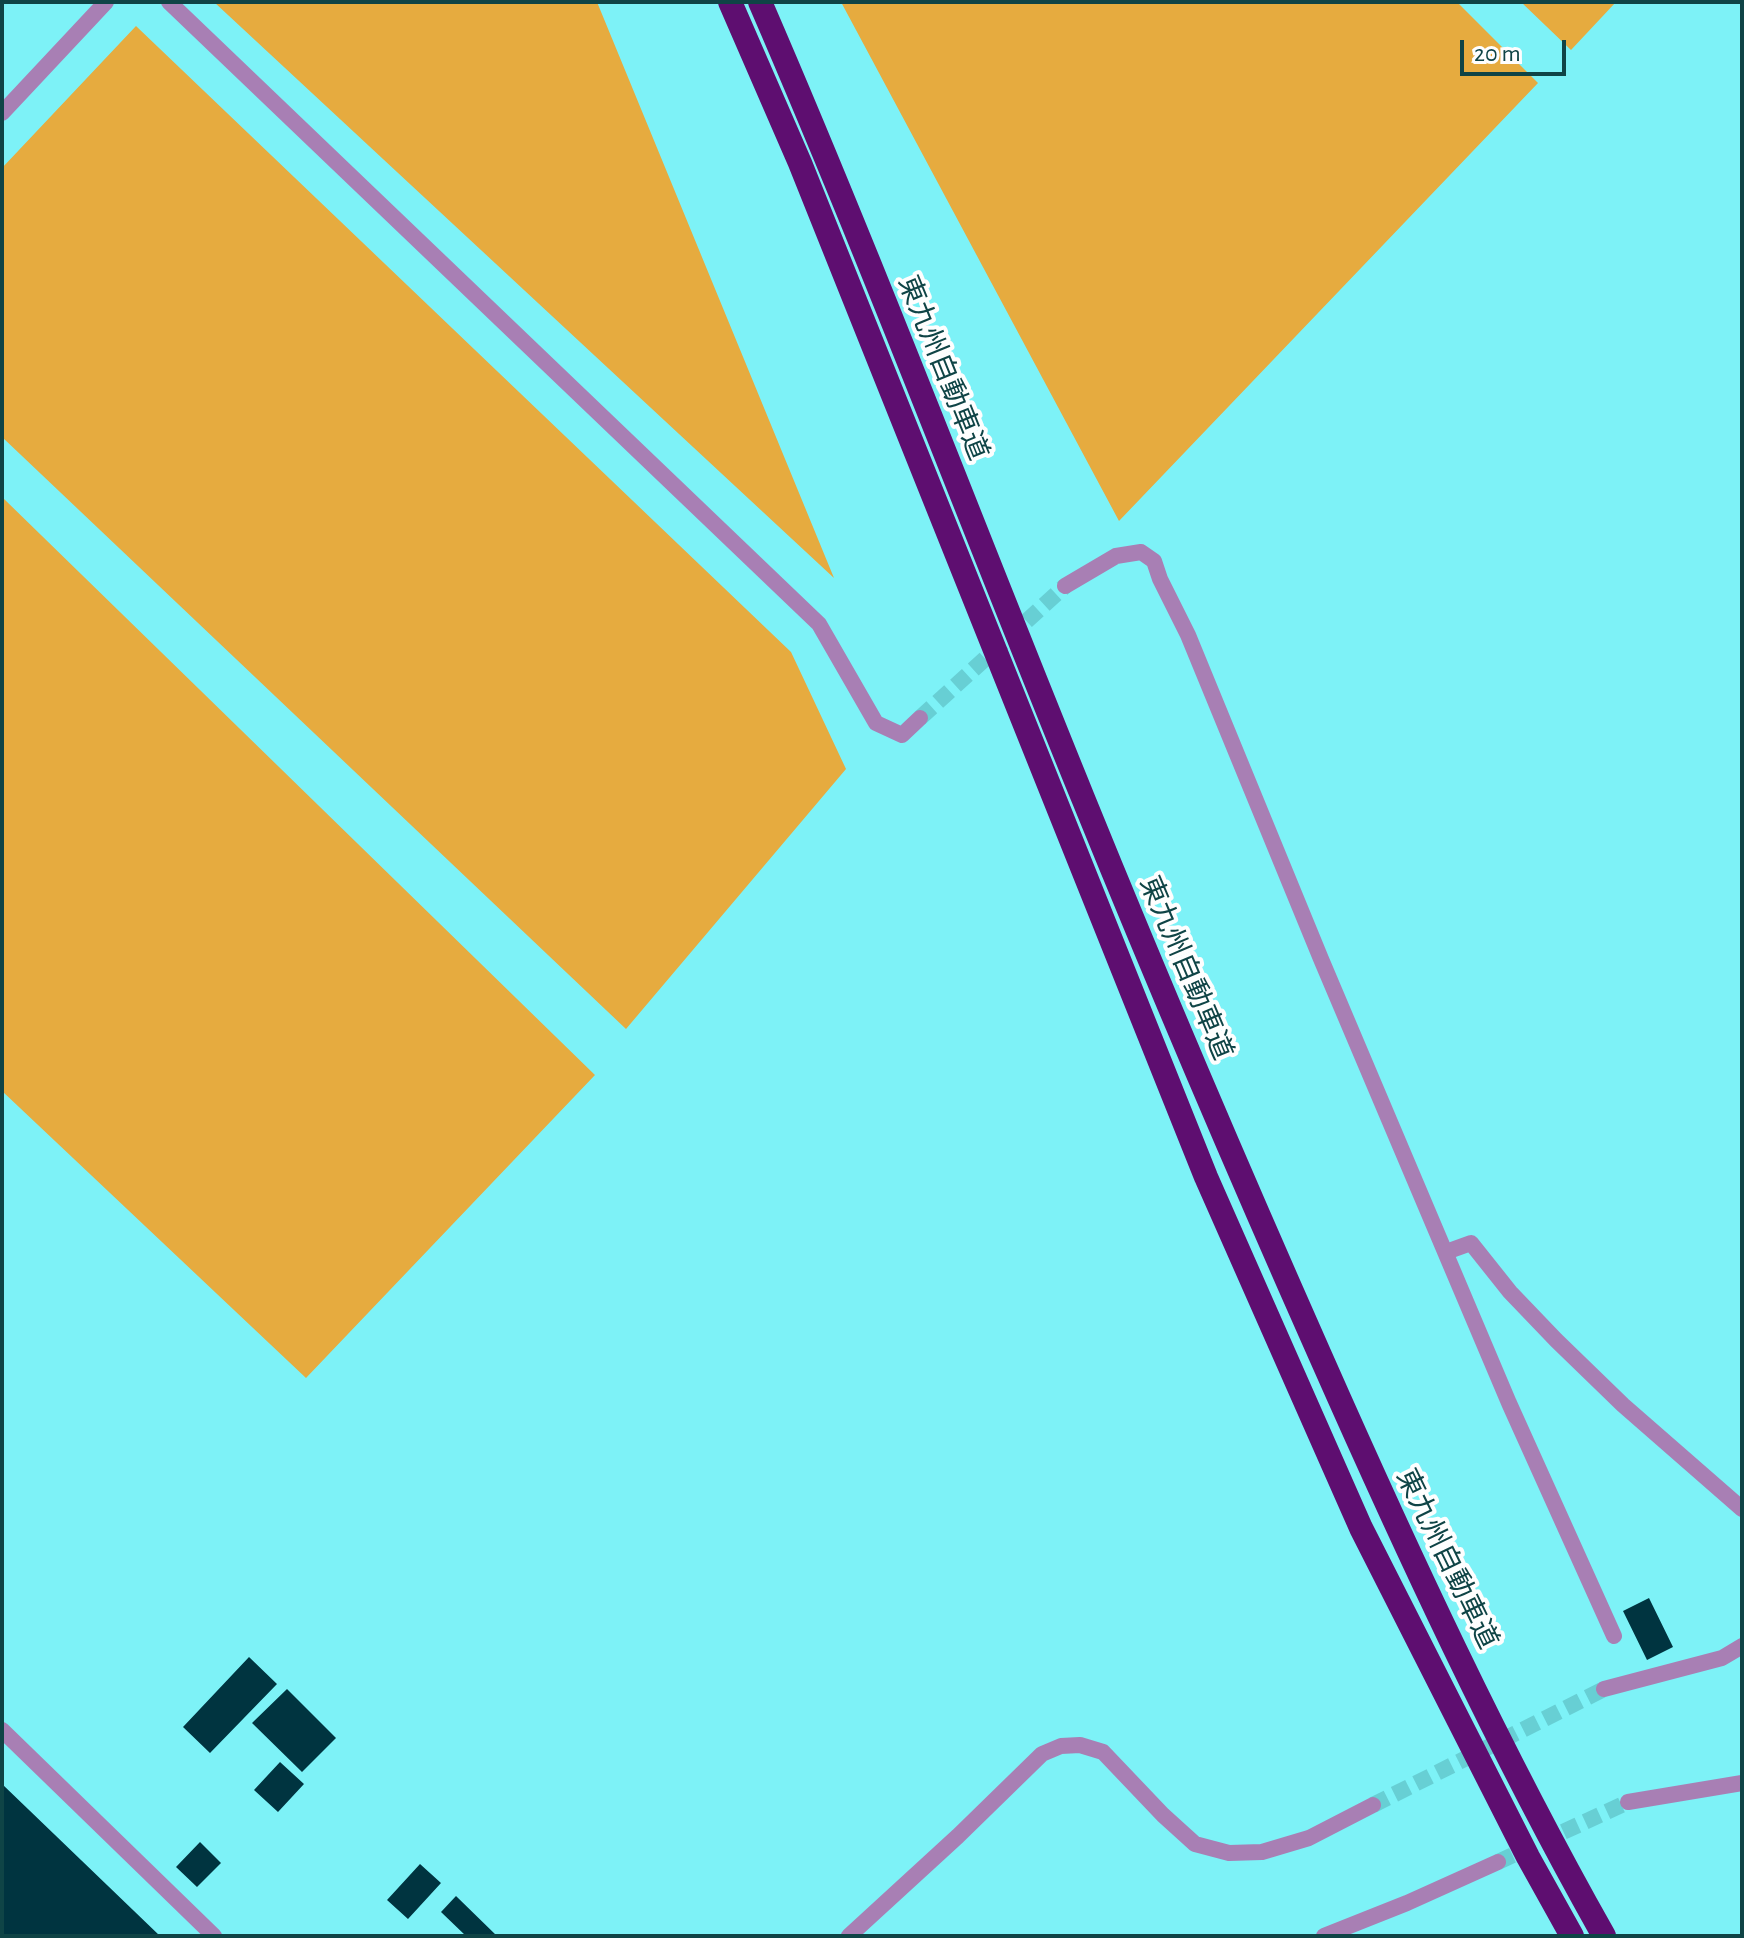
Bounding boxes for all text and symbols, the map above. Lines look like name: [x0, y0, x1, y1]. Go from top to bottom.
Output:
scale bar: [1464, 24, 1570, 74]
text: 20 m: [1474, 42, 1521, 66]
street label: 東九州自動車道: [891, 271, 995, 465]
street label: 東九州自動車道: [1132, 871, 1240, 1065]
street label: 東九州自動車道: [1389, 1464, 1505, 1654]

